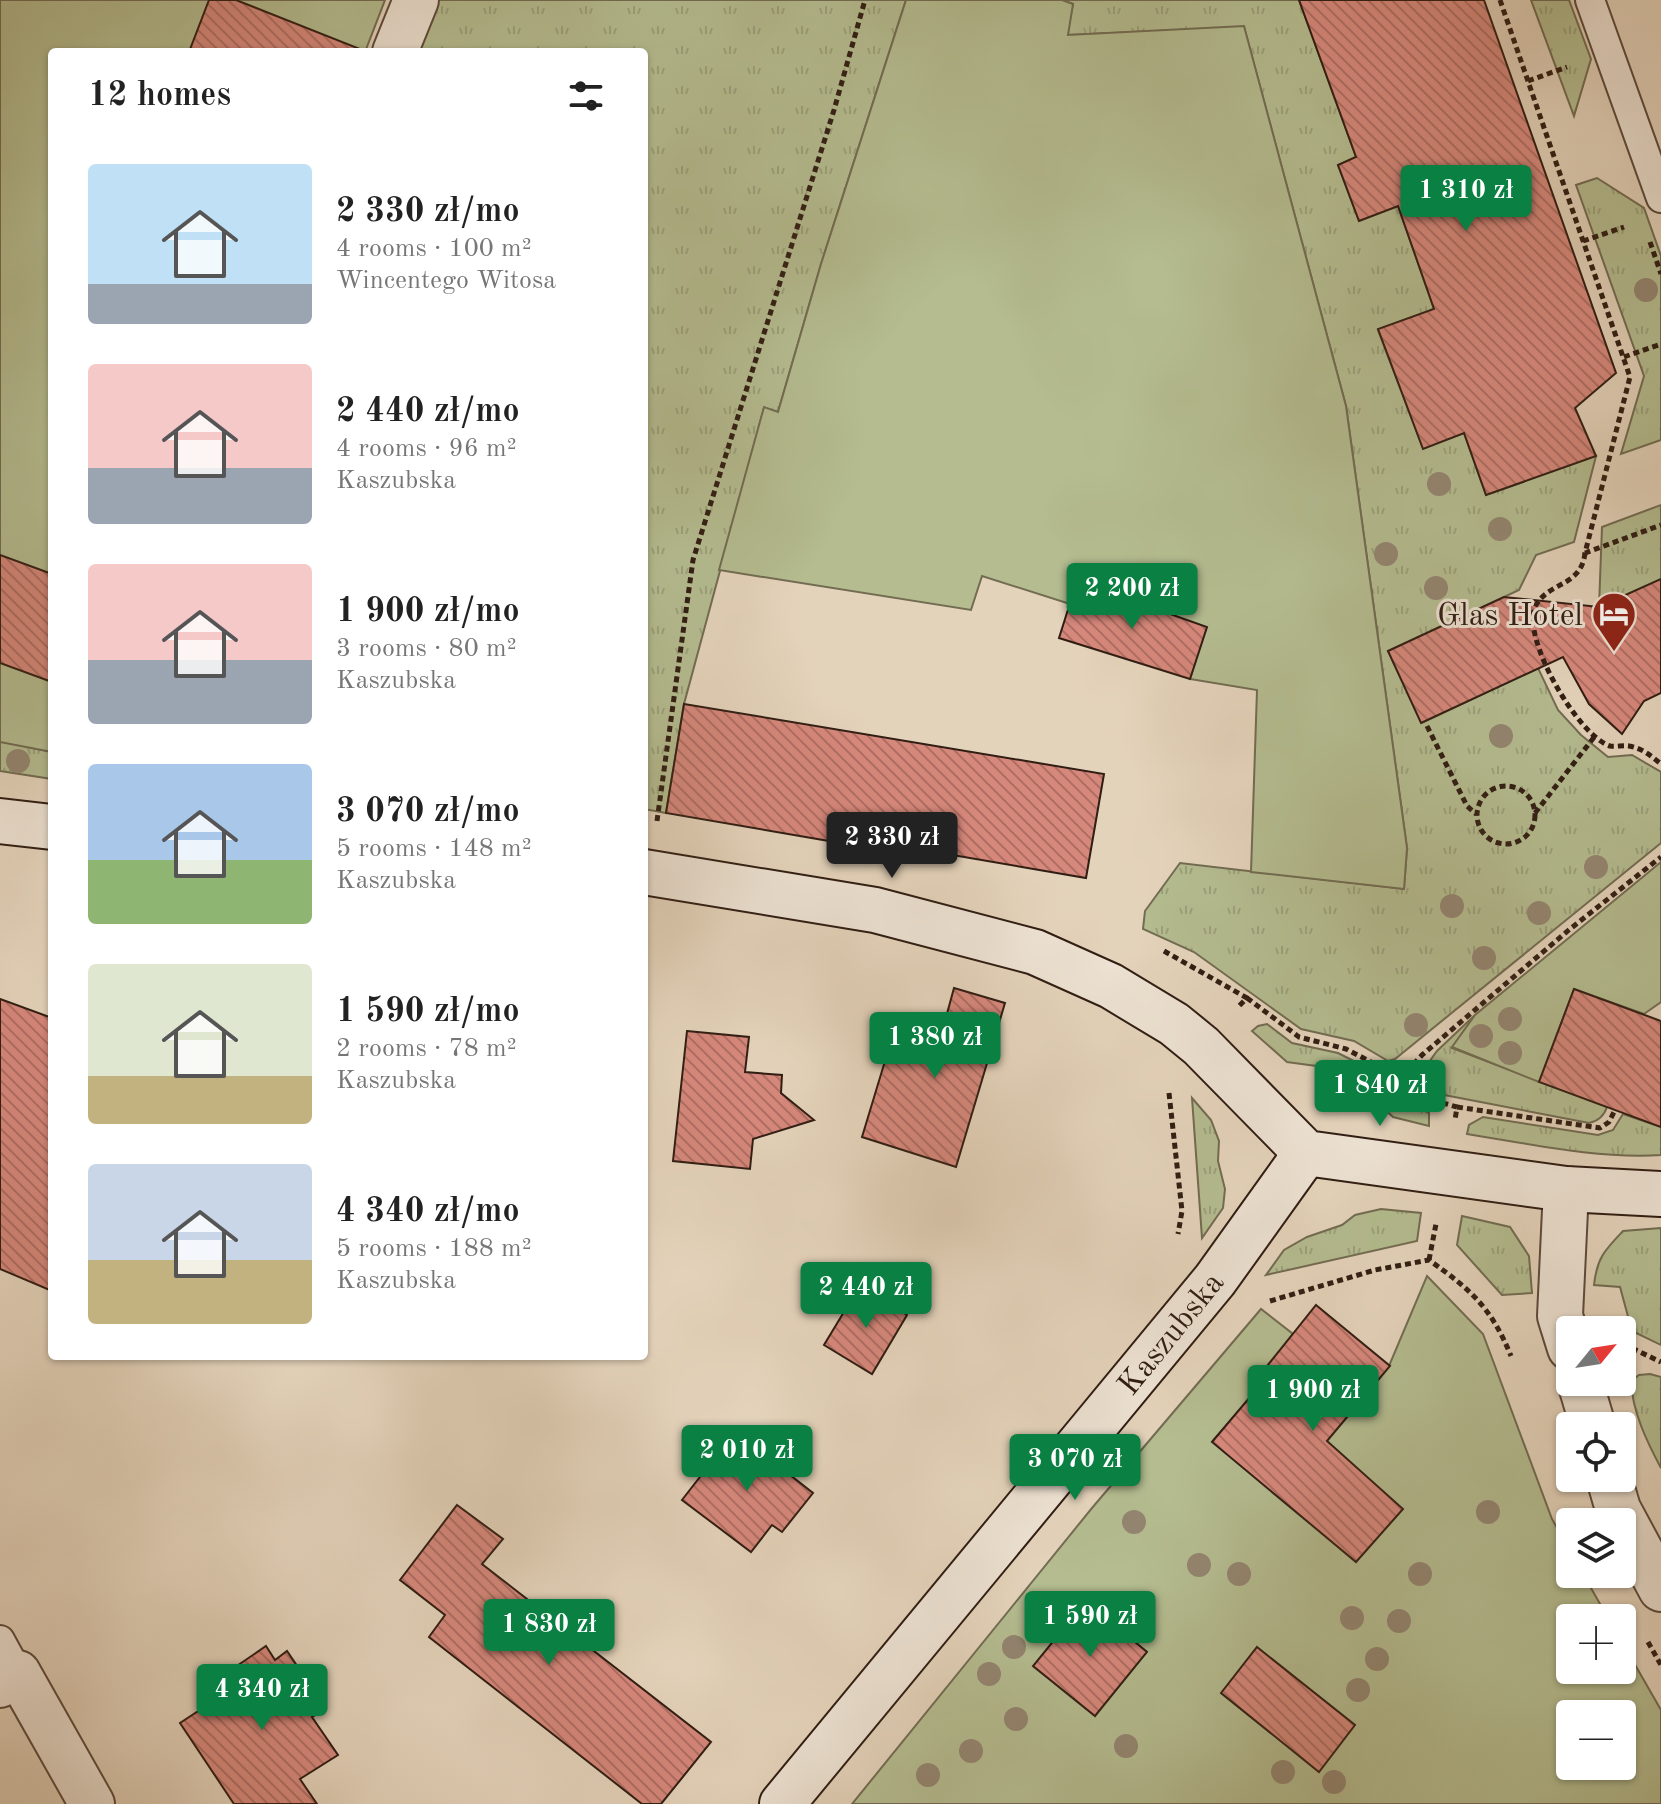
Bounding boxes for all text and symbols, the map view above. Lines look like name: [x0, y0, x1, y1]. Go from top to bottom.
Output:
icon: filters: [564, 74, 608, 118]
text: 12 homes: [88, 79, 231, 113]
pin: 1 310 zł: [1383, 165, 1549, 233]
text: 1 310 zł: [1419, 178, 1513, 204]
text: 2 330 zł/mo: [336, 195, 520, 229]
icon: home: [152, 196, 248, 292]
text: 4 rooms · 100 m²: [336, 236, 532, 262]
text: Wincentego Witosa: [336, 268, 556, 294]
text: 2 440 zł/mo: [336, 395, 520, 429]
icon: home: [152, 396, 248, 492]
text: 4 rooms · 96 m²: [336, 436, 517, 462]
text: Kaszubska: [336, 468, 456, 494]
pin: 2 200 zł: [1049, 563, 1215, 631]
text: 2 200 zł: [1085, 576, 1179, 602]
hotel icon: Glas Hotel: [1590, 590, 1638, 653]
text: 1 900 zł/mo: [336, 595, 520, 629]
icon: home: [152, 596, 248, 692]
place label: Glas Hotel: [1437, 601, 1583, 633]
text: 3 rooms · 80 m²: [336, 636, 517, 662]
text: Kaszubska: [336, 668, 456, 694]
text: 3 070 zł/mo: [336, 795, 520, 829]
icon: home: [152, 796, 248, 892]
pin: 2 330 zł: [809, 812, 975, 880]
text: 2 330 zł: [845, 825, 939, 851]
text: 5 rooms · 148 m²: [336, 836, 532, 862]
text: Kaszubska: [336, 868, 456, 894]
text: 1 590 zł/mo: [336, 995, 520, 1029]
icon: home: [152, 996, 248, 1092]
pin: 1 380 zł: [852, 1012, 1018, 1080]
text: 1 380 zł: [888, 1025, 982, 1051]
text: 2 rooms · 78 m²: [336, 1036, 517, 1062]
pin: 1 840 zł: [1297, 1060, 1463, 1128]
text: Kaszubska: [336, 1068, 456, 1094]
text: 1 840 zł: [1333, 1073, 1427, 1099]
text: 4 340 zł/mo: [336, 1195, 520, 1229]
icon: home: [152, 1196, 248, 1292]
text: 5 rooms · 188 m²: [336, 1236, 532, 1262]
pin: 2 440 zł: [783, 1262, 949, 1330]
street label: Kaszubska: [1113, 1267, 1231, 1402]
text: Kaszubska: [336, 1268, 456, 1294]
text: 2 440 zł: [819, 1275, 913, 1301]
north arrow: [1556, 1316, 1636, 1396]
map controls: [1556, 1316, 1636, 1780]
pin: 1 900 zł: [1230, 1365, 1396, 1433]
text: 1 900 zł: [1266, 1378, 1360, 1404]
button: locate: [1556, 1412, 1636, 1492]
pin: 2 010 zł: [664, 1425, 830, 1493]
pin: 3 070 zł: [992, 1434, 1158, 1502]
text: 2 010 zł: [700, 1438, 794, 1464]
text: 3 070 zł: [1028, 1447, 1122, 1473]
button: layers: [1556, 1508, 1636, 1588]
pin: 1 590 zł: [1007, 1591, 1173, 1659]
pin: 1 830 zł: [466, 1599, 632, 1667]
text: 1 590 zł: [1043, 1604, 1137, 1630]
button: +: [1556, 1604, 1636, 1684]
text: 1 830 zł: [502, 1612, 596, 1638]
pin: 4 340 zł: [179, 1664, 345, 1732]
text: 4 340 zł: [215, 1677, 309, 1703]
button: −: [1556, 1700, 1636, 1780]

